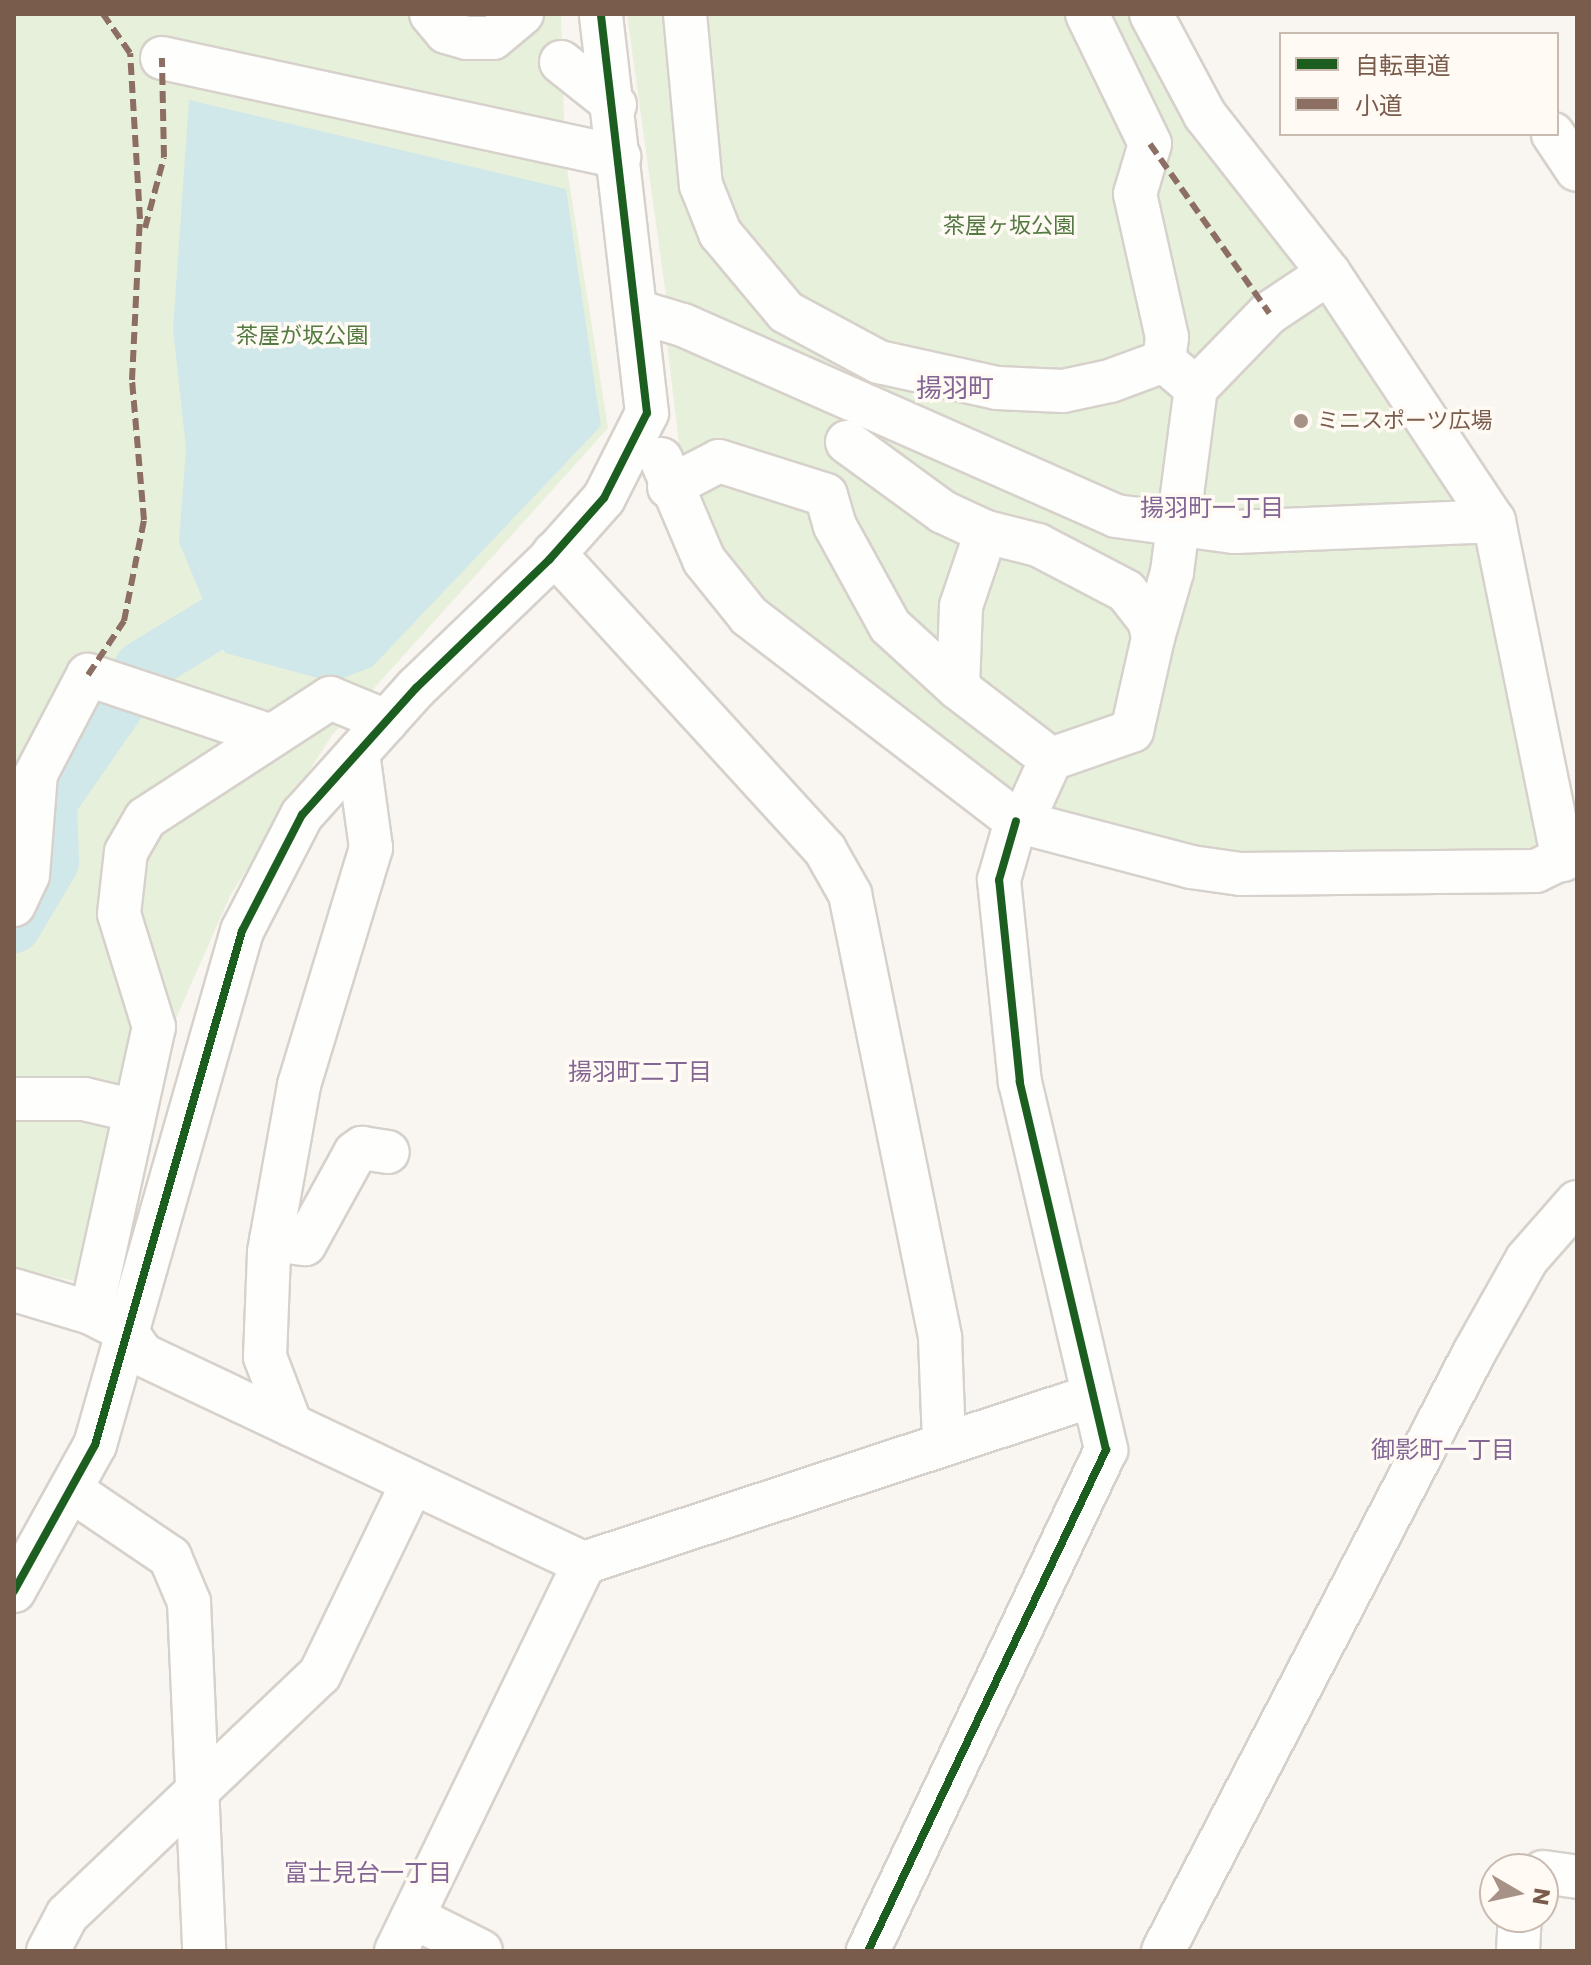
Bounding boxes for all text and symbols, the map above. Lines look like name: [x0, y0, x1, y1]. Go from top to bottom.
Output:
legend: [1279, 32, 1559, 136]
text: 自転車道: [1355, 49, 1451, 82]
text: 小道: [1355, 89, 1403, 122]
park label: 茶屋ヶ坂公園: [943, 213, 1075, 239]
park label: 茶屋が坂公園: [236, 323, 368, 349]
district label: 揚羽町: [916, 373, 994, 405]
place label: ミニスポーツ広場: [1317, 408, 1493, 434]
marker: ミニスポーツ広場: [1292, 412, 1310, 430]
district label: 揚羽町一丁目: [1140, 494, 1284, 522]
district label: 揚羽町二丁目: [568, 1058, 712, 1086]
district label: 御影町一丁目: [1371, 1436, 1515, 1464]
north arrow: [1479, 1853, 1559, 1933]
district label: 富士見台一丁目: [284, 1859, 452, 1887]
text: N: [1525, 1886, 1558, 1907]

